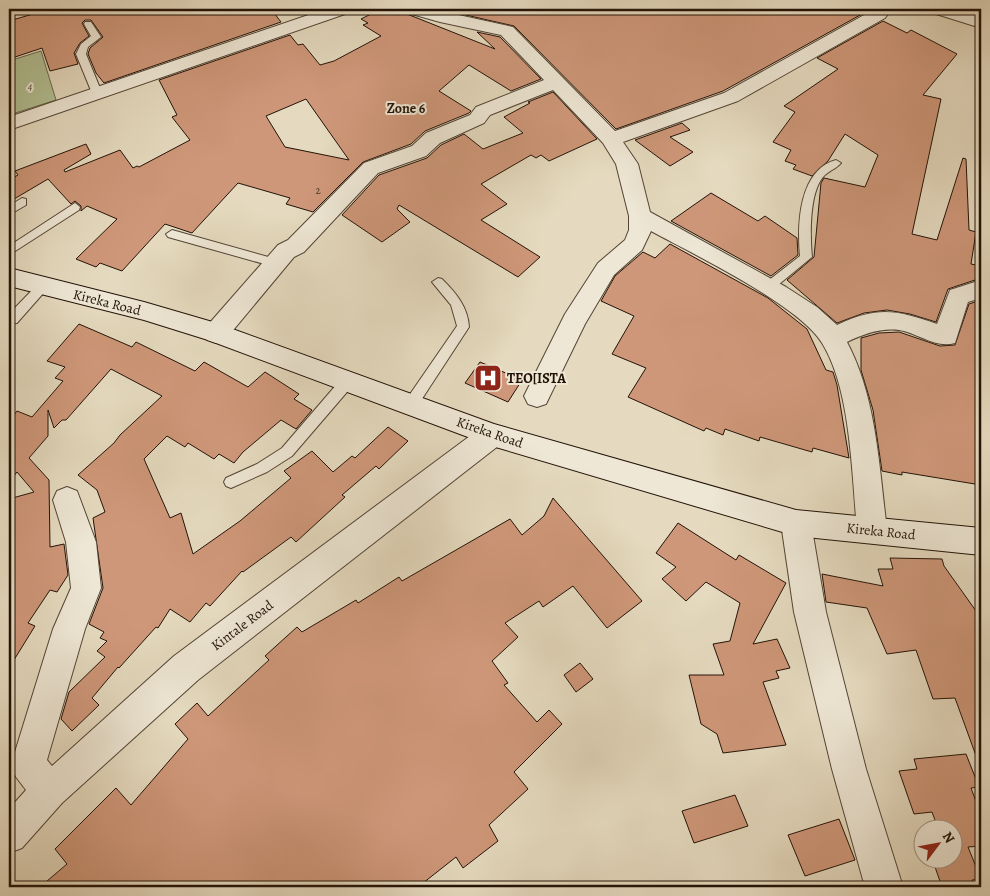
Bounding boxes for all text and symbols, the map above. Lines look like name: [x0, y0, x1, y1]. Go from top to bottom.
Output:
park label: 4: [27, 79, 33, 94]
district label: Zone 6: [387, 99, 426, 118]
house number: 2: [315, 183, 321, 198]
street label: Kireka Road: [71, 285, 143, 320]
hospital icon: TEO[ISTA: [473, 363, 503, 393]
place label: TEO[ISTA: [507, 369, 566, 388]
street label: Kireka Road: [454, 412, 526, 453]
street label: Kireka Road: [845, 518, 917, 545]
street label: Kintale Road: [207, 596, 278, 655]
north arrow: [912, 818, 962, 868]
text: N: [938, 828, 959, 847]

